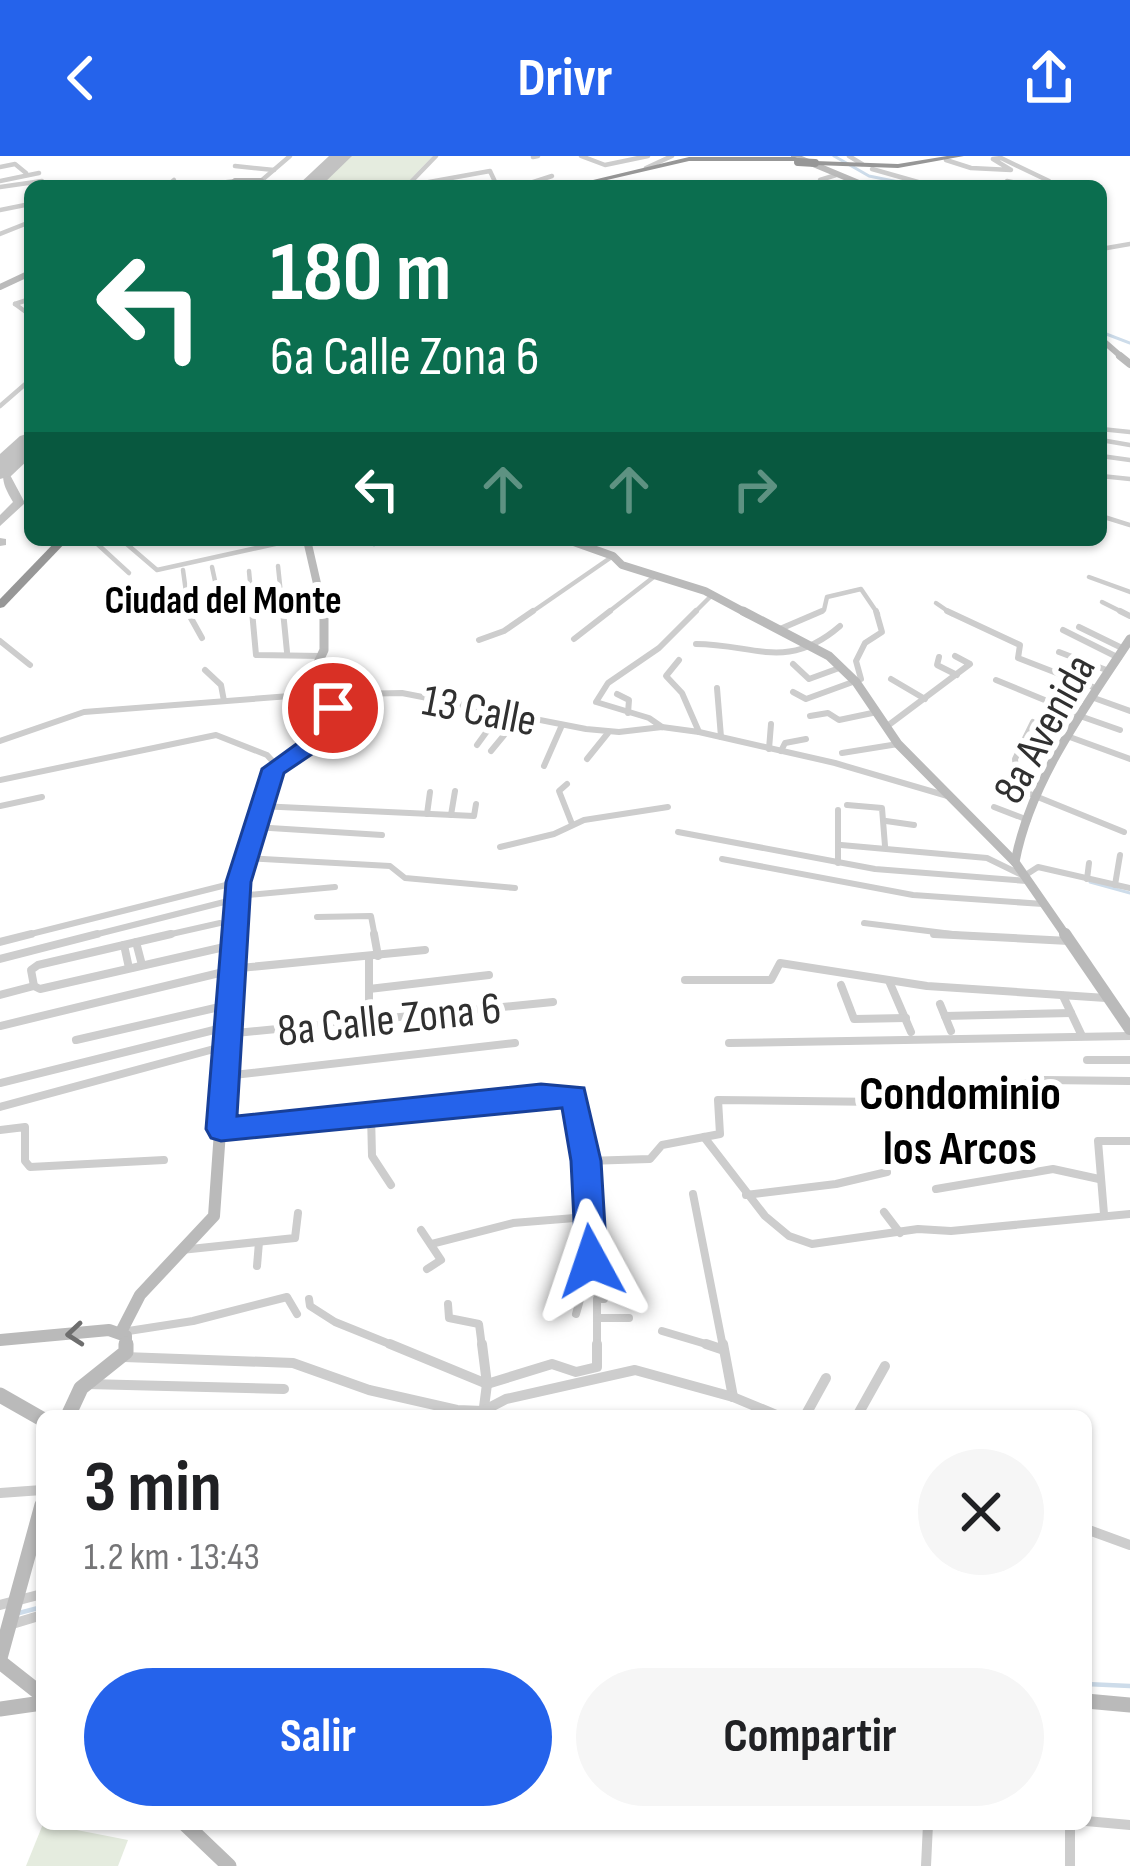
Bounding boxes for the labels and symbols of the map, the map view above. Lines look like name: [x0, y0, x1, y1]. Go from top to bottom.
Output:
district label: Ciudad del Monte: [104, 578, 342, 625]
street label: 8a Avenida: [982, 645, 1108, 813]
pin: [282, 657, 384, 759]
street label: 13 Calle: [418, 673, 541, 749]
street label: 8a Calle Zona 6: [275, 981, 504, 1060]
district label: Condominio los Arcos: [859, 1066, 1061, 1178]
position arrow: [528, 1198, 654, 1324]
one-way arrow: [65, 1320, 84, 1346]

